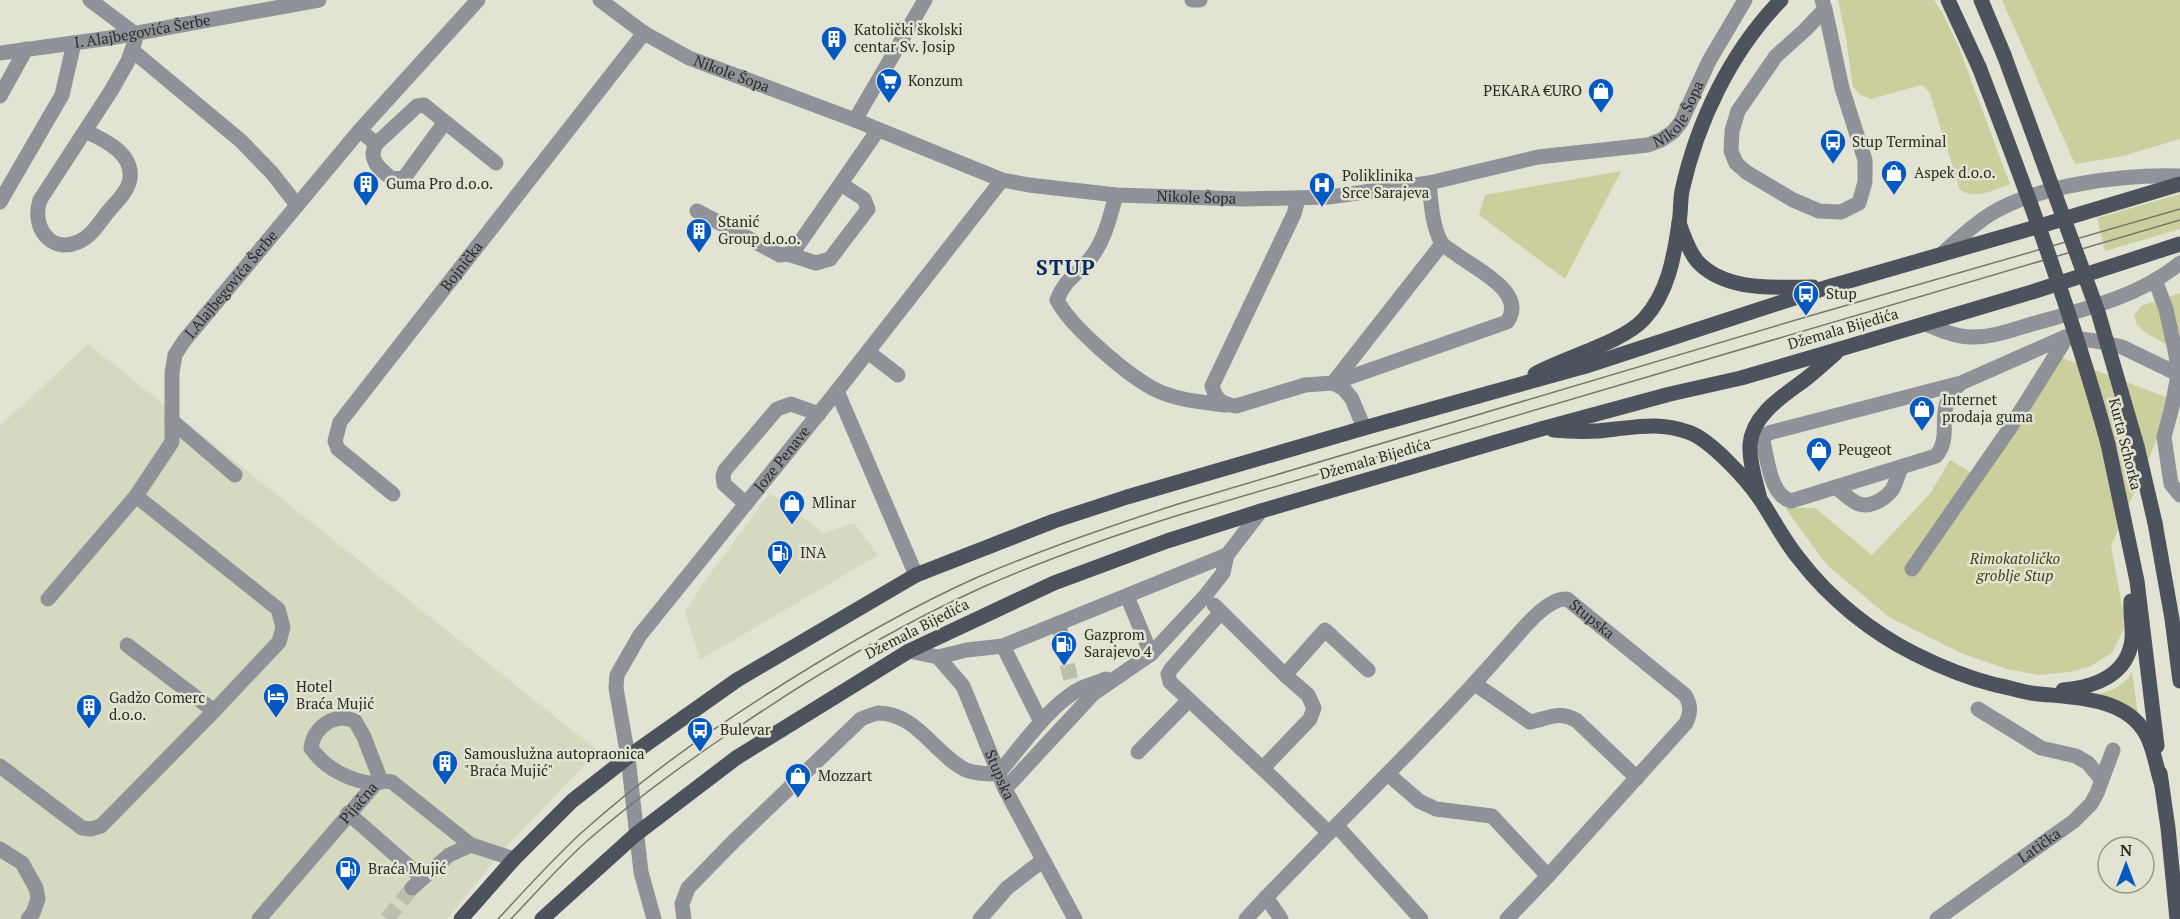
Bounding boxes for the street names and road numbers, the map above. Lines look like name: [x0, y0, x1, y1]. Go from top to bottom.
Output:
street label: I. Alajbegovića Šerbe: [73, 9, 212, 52]
street label: Nikole Šopa: [691, 50, 773, 96]
street label: Nikole Šopa: [1650, 77, 1708, 151]
street label: Nikole Šopa: [1156, 185, 1237, 208]
street label: I.Alajbegovića Šerbe: [179, 225, 281, 342]
street label: Bojnička: [435, 236, 487, 294]
street label: Džemala Bijedića: [1785, 303, 1901, 353]
street label: Kurta Schorka: [2105, 396, 2147, 492]
street label: Joze Penave: [749, 421, 814, 495]
street label: Džemala Bijedića: [1317, 433, 1433, 483]
street label: Džemala Bijedića: [861, 593, 972, 663]
street label: Stupska: [1566, 594, 1620, 643]
street label: Stupska: [981, 746, 1020, 803]
street label: Pijačna: [334, 777, 382, 827]
street label: Latička: [2013, 822, 2065, 867]

